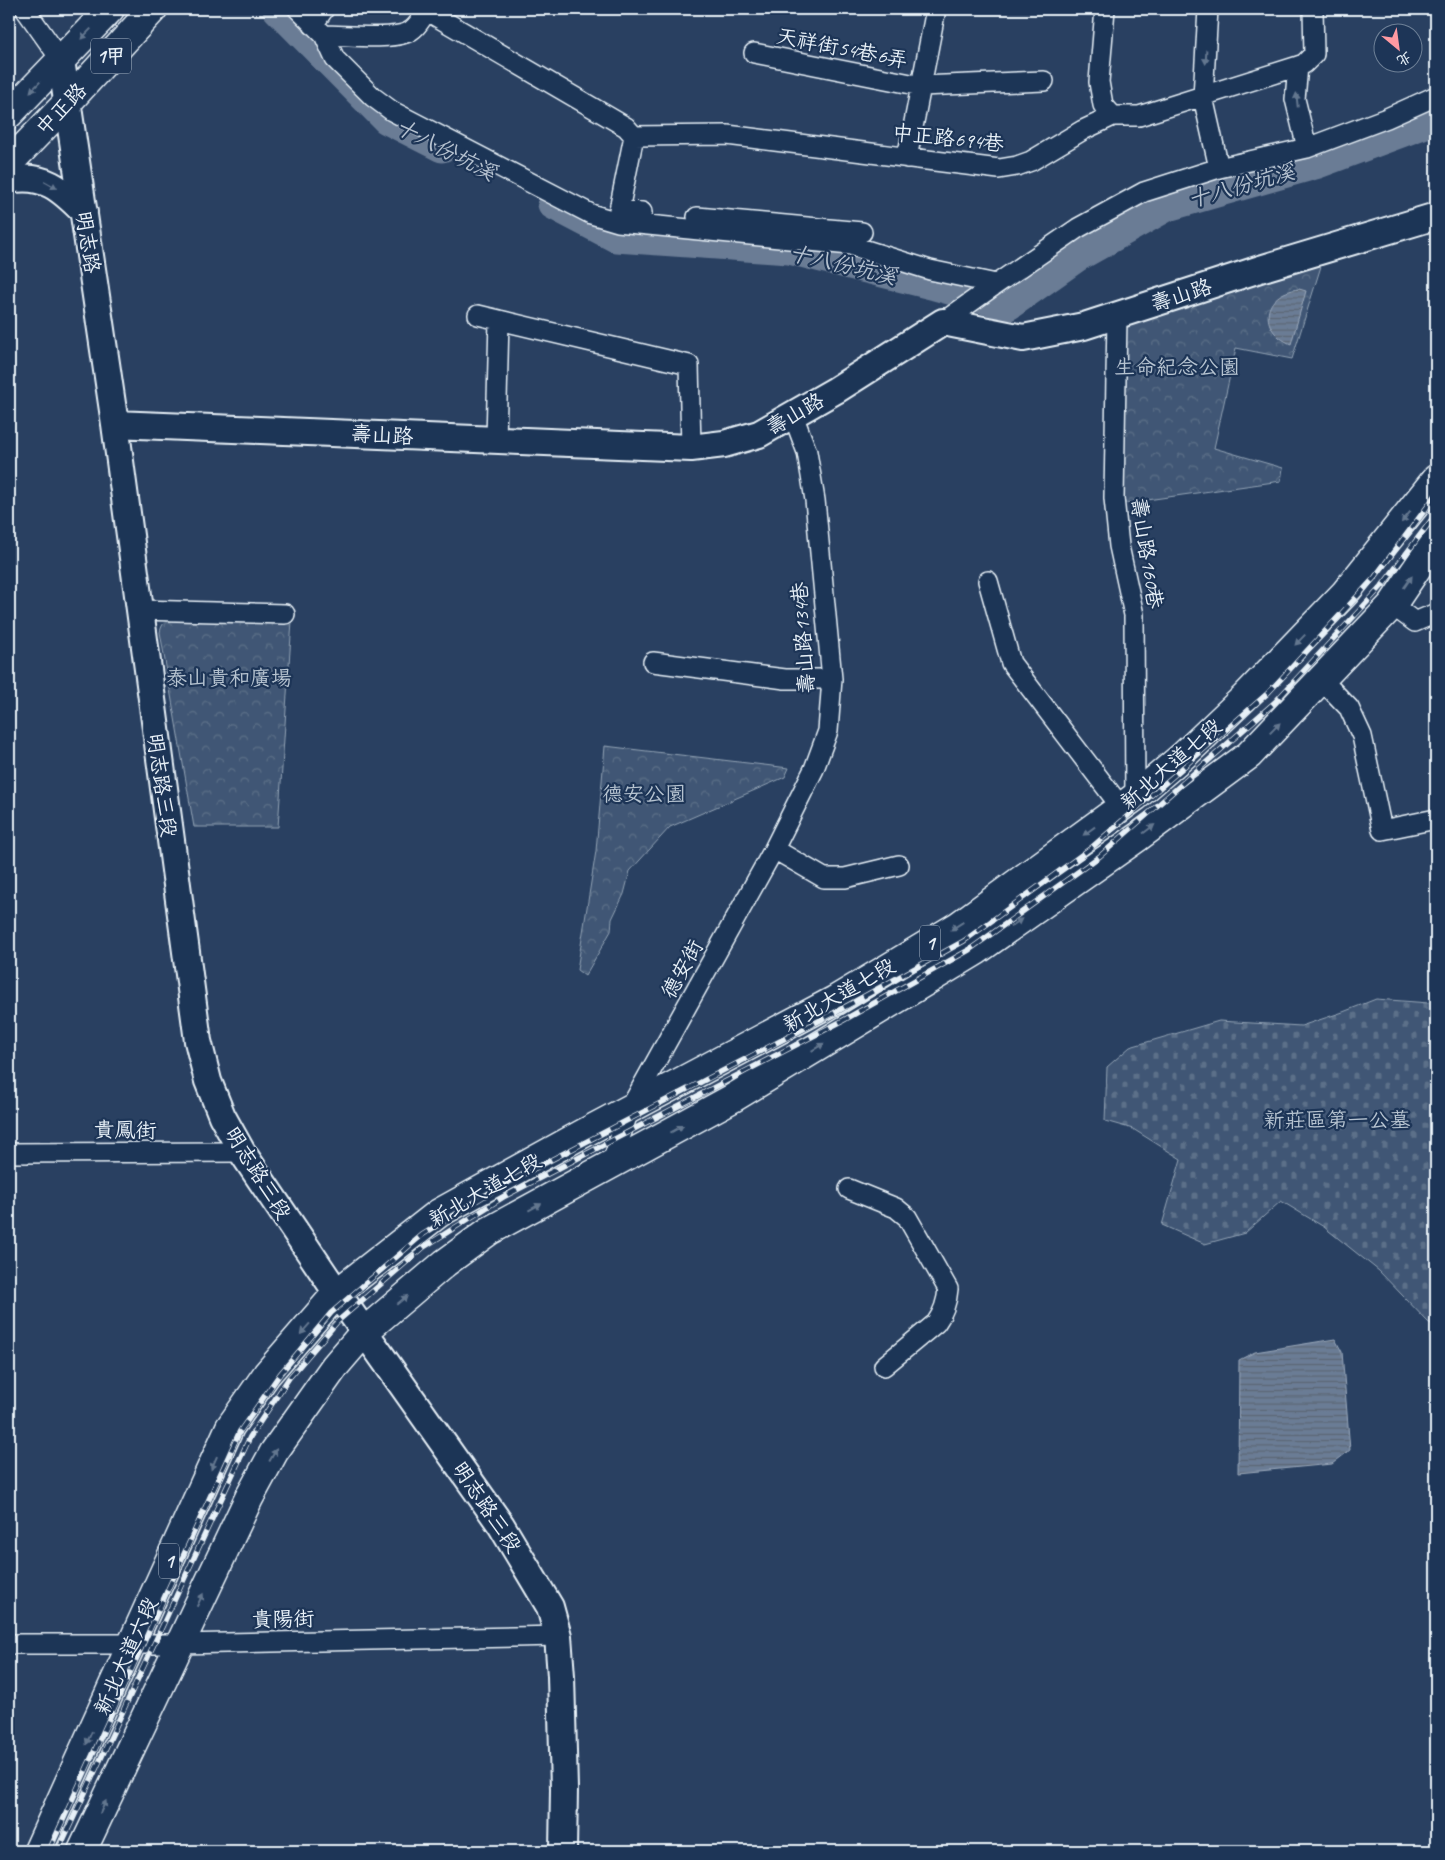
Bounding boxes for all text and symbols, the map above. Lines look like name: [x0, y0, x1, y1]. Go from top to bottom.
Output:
north arrow: [1372, 22, 1422, 72]
street label: 天祥街54巷6弄: [774, 23, 910, 73]
one-way arrow: [80, 28, 92, 40]
road number: 1甲: [91, 38, 131, 74]
text: 北: [1394, 48, 1414, 70]
one-way arrow: [1202, 50, 1210, 66]
street label: 中正路: [30, 77, 92, 141]
one-way arrow: [29, 81, 41, 93]
one-way arrow: [1293, 92, 1301, 108]
water label: 十八份坑溪: [390, 112, 502, 188]
street label: 中正路694巷: [891, 119, 1005, 157]
water label: 十八份坑溪: [1185, 157, 1299, 215]
one-way arrow: [43, 181, 58, 189]
street label: 明志路: [70, 209, 106, 275]
water label: 十八份坑溪: [786, 239, 900, 291]
street label: 壽山路: [1147, 273, 1215, 317]
park label: 生命紀念公園: [1114, 354, 1240, 380]
street label: 壽山路: [761, 387, 829, 441]
street label: 壽山路: [350, 420, 414, 450]
street label: 壽山路160巷: [1125, 495, 1169, 611]
one-way arrow: [1400, 510, 1411, 523]
one-way arrow: [1403, 575, 1413, 589]
street label: 壽山路134巷: [786, 581, 820, 695]
one-way arrow: [1294, 634, 1306, 646]
park label: 泰山貴和廣場: [166, 665, 292, 691]
street label: 新北大道七段: [1115, 713, 1227, 815]
one-way arrow: [1269, 722, 1281, 734]
street label: 明志路三段: [142, 731, 182, 839]
park label: 德安公園: [602, 781, 686, 807]
one-way arrow: [1142, 824, 1155, 835]
one-way arrow: [1082, 826, 1096, 836]
one-way arrow: [1009, 918, 1023, 928]
one-way arrow: [951, 921, 964, 931]
road number: 1: [920, 926, 940, 960]
street label: 德安街: [655, 935, 709, 1003]
street label: 新北大道七段: [778, 952, 900, 1038]
one-way arrow: [811, 1043, 824, 1052]
park label: 新莊區第一公墓: [1264, 1107, 1411, 1133]
street label: 貴鳳街: [93, 1116, 157, 1144]
street label: 明志路三段: [219, 1122, 297, 1224]
one-way arrow: [670, 1125, 685, 1133]
street label: 新北大道七段: [424, 1147, 546, 1233]
one-way arrow: [527, 1203, 542, 1211]
one-way arrow: [395, 1294, 408, 1305]
one-way arrow: [299, 1323, 310, 1336]
one-way arrow: [268, 1449, 277, 1462]
one-way arrow: [210, 1456, 218, 1470]
street label: 明志路三段: [447, 1456, 527, 1558]
road number: 1: [159, 1544, 179, 1578]
street label: 新北大道六段: [88, 1593, 164, 1719]
one-way arrow: [196, 1593, 204, 1607]
street label: 貴陽街: [251, 1605, 315, 1633]
one-way arrow: [85, 1731, 94, 1746]
one-way arrow: [99, 1800, 107, 1814]

